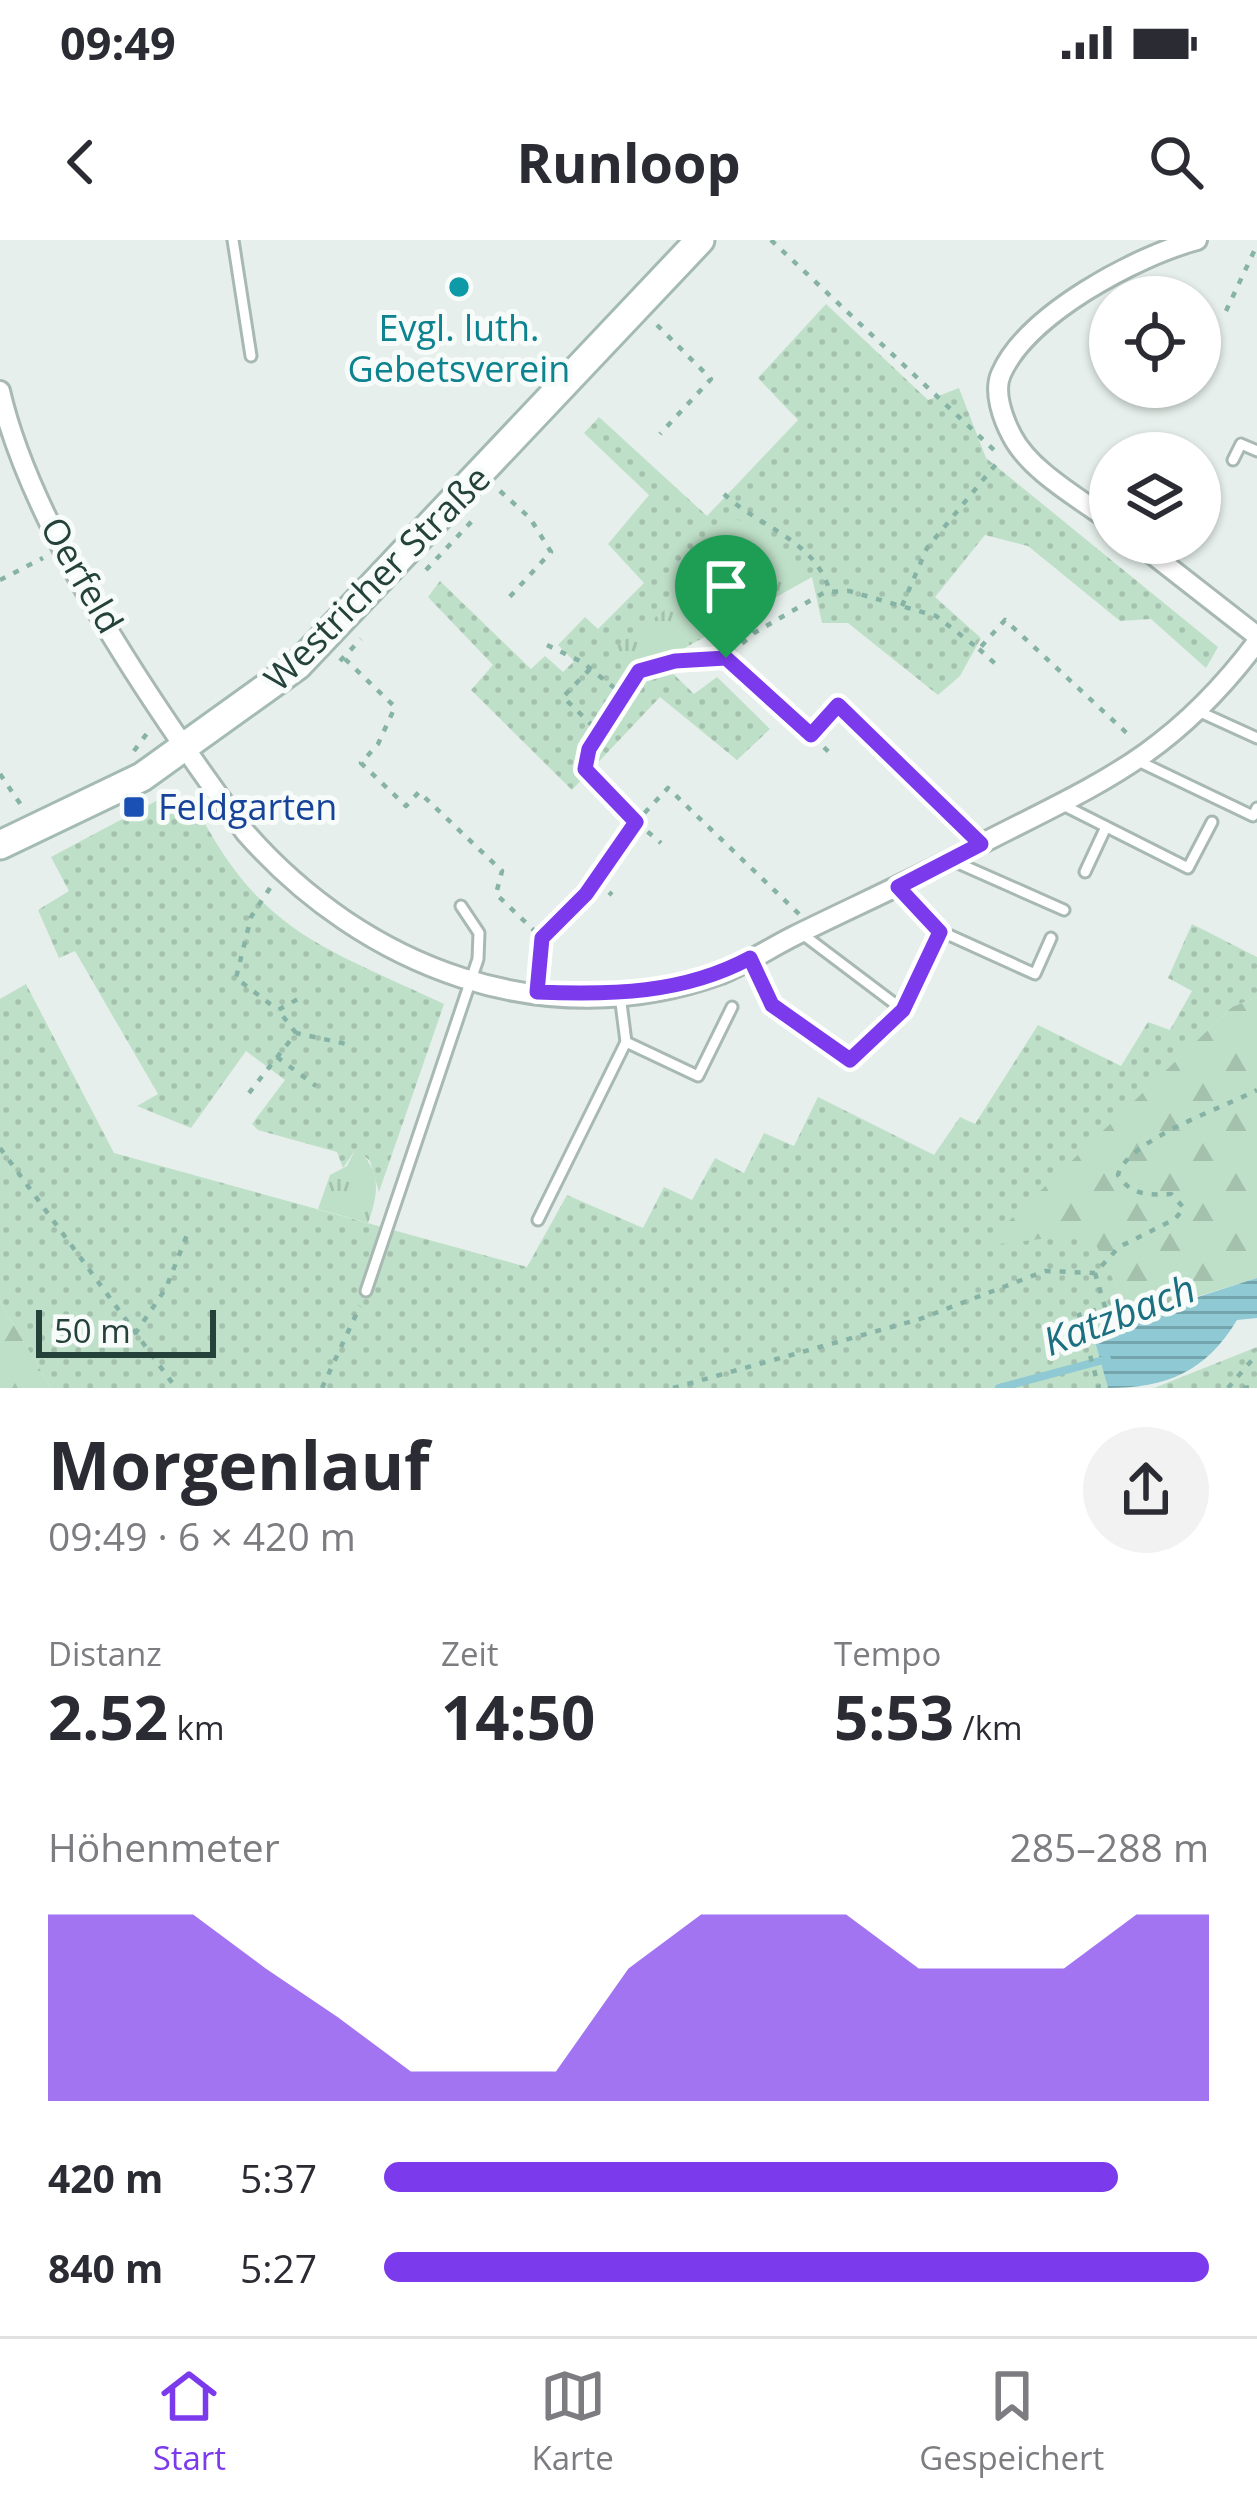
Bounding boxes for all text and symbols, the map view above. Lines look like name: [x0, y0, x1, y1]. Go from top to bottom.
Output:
text: 09:49: [60, 12, 176, 73]
text: Runloop: [516, 125, 741, 199]
icon: back: [48, 129, 114, 195]
icon: search: [1143, 129, 1209, 195]
marker: Evgl. luth. Gebetsverein: [446, 274, 472, 300]
map controls: [1089, 276, 1221, 564]
button: locate: [1089, 276, 1221, 408]
place label: Evgl. luth. Gebetsverein: [348, 303, 570, 393]
button: layers: [1089, 432, 1221, 564]
street label: Westricher Straße: [253, 454, 500, 701]
street label: Oerfeld: [30, 508, 135, 642]
pin: [675, 535, 777, 658]
icon: arrive: [693, 553, 759, 619]
place label: Feldgarten: [158, 782, 337, 831]
marker: Feldgarten: [121, 794, 147, 820]
water label: Katzbach: [1035, 1260, 1202, 1367]
scale bar: [36, 1304, 216, 1357]
text: 50 m: [54, 1308, 131, 1353]
text: Morgenlauf: [48, 1419, 430, 1509]
button: share: [1083, 1427, 1209, 1553]
text: 09:49 · 6 × 420 m: [48, 1509, 356, 1562]
text: Distanz: [48, 1631, 162, 1676]
text: Zeit: [441, 1631, 499, 1676]
text: Tempo: [834, 1631, 941, 1676]
text: 2.52: [48, 1676, 168, 1758]
text: 14:50: [441, 1676, 595, 1758]
text: 5:53: [834, 1676, 954, 1758]
text: km: [168, 1705, 225, 1750]
text: /km: [954, 1705, 1023, 1750]
text: Höhenmeter: [48, 1820, 280, 1873]
text: 285–288 m: [1009, 1820, 1209, 1873]
text: 420 m: [48, 2151, 163, 2204]
text: 5:37: [240, 2151, 317, 2204]
text: 840 m: [48, 2241, 163, 2294]
text: 5:27: [240, 2241, 317, 2294]
tab: Start: [153, 2363, 226, 2480]
tab: Karte: [531, 2363, 614, 2480]
tab: Gespeichert: [919, 2363, 1104, 2480]

